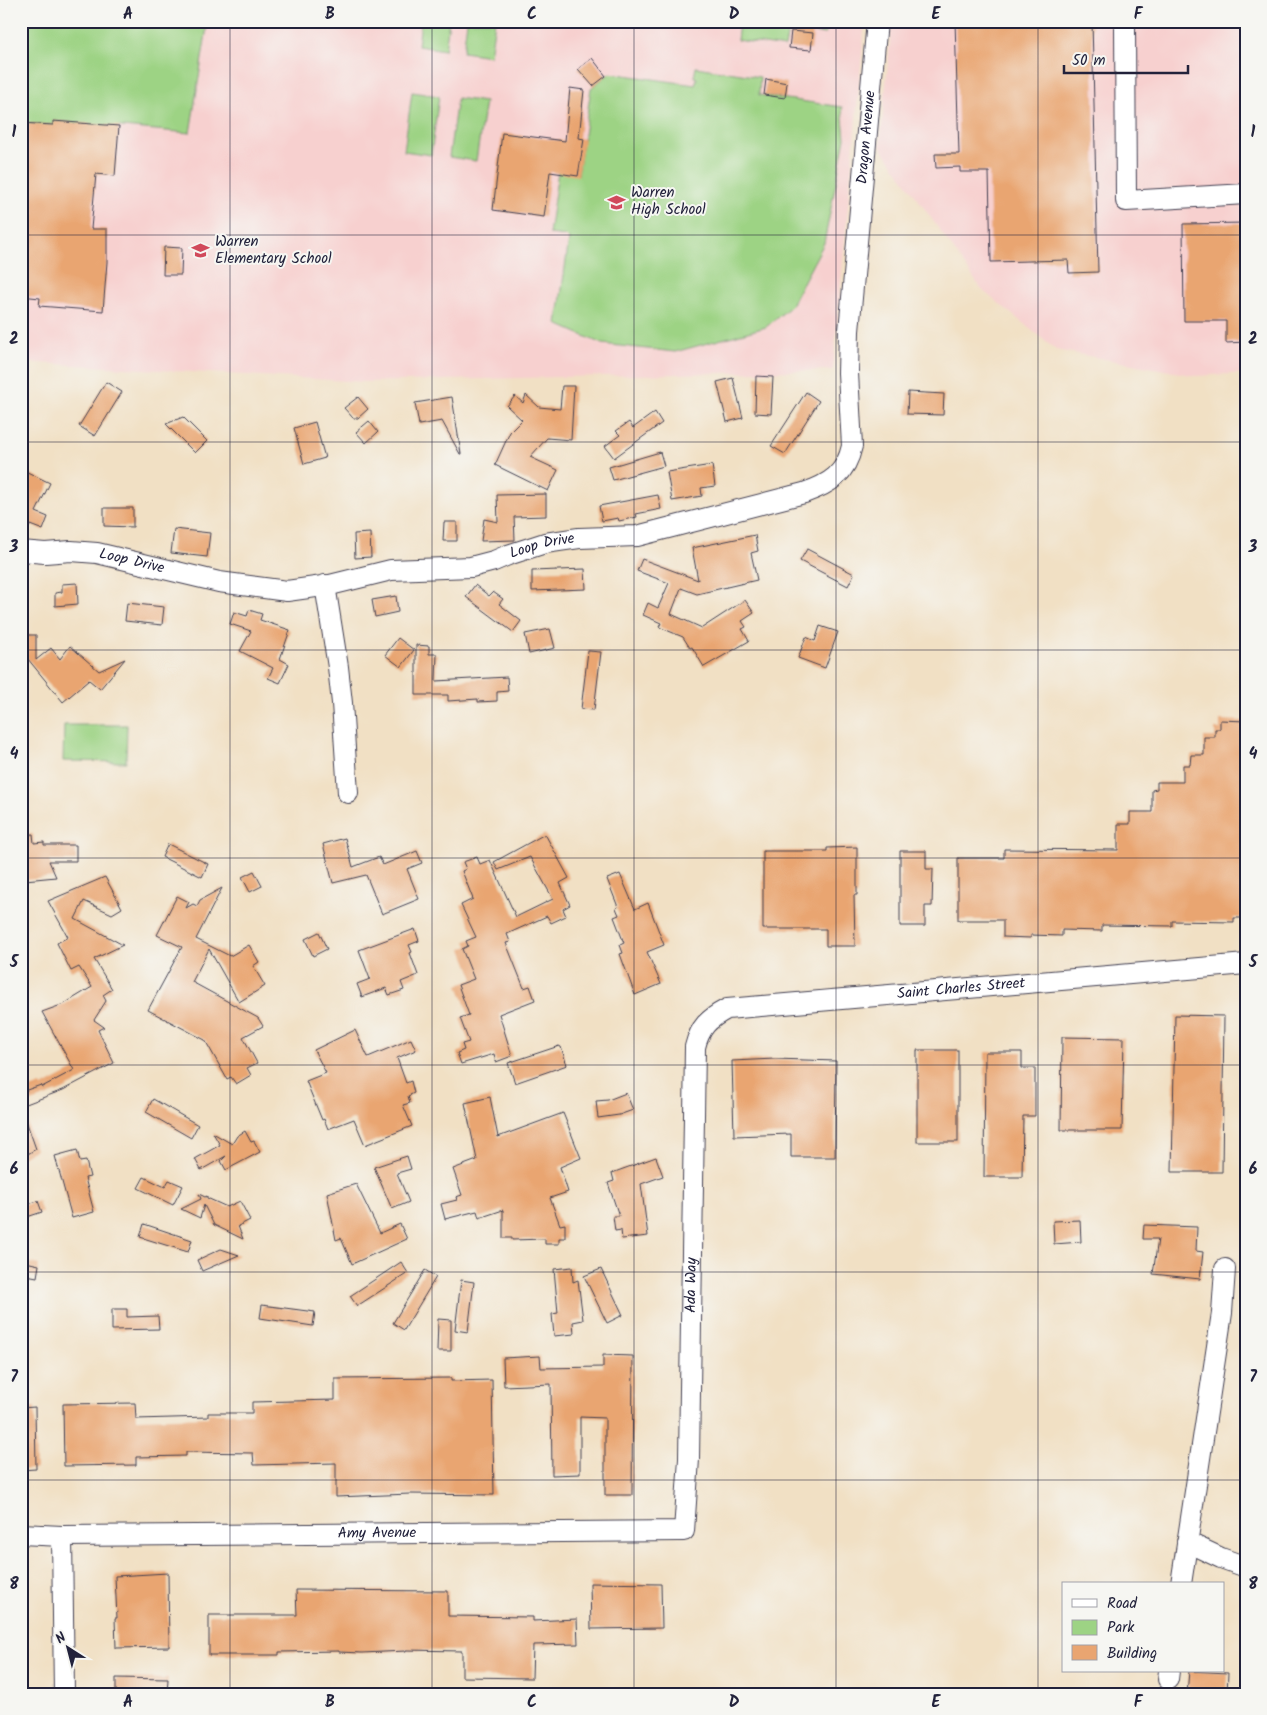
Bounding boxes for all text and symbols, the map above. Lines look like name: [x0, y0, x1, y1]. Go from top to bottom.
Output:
text: A: [123, 2, 133, 27]
text: B: [325, 2, 335, 27]
text: C: [527, 2, 537, 27]
text: D: [729, 2, 740, 27]
text: E: [932, 2, 942, 27]
text: F: [1134, 2, 1144, 27]
scale bar: [1064, 42, 1188, 74]
text: 50 m: [1072, 49, 1106, 73]
street label: Dragon Avenue: [850, 89, 883, 185]
text: 1: [12, 120, 17, 145]
text: 1: [1251, 120, 1256, 145]
place label: Warren High School: [631, 181, 706, 222]
school or university icon: Warren High School: [607, 192, 627, 212]
place label: Warren Elementary School: [215, 230, 332, 271]
school or university icon: Warren Elementary School: [191, 241, 211, 261]
text: 2: [9, 327, 19, 352]
text: 2: [1248, 327, 1258, 352]
street label: Loop Drive: [507, 527, 576, 566]
text: 3: [9, 535, 19, 560]
text: 3: [1248, 535, 1258, 560]
street label: Loop Drive: [97, 542, 167, 581]
text: 4: [10, 742, 19, 767]
text: 4: [1249, 742, 1258, 767]
text: 5: [9, 950, 20, 975]
text: 5: [1248, 950, 1259, 975]
street label: Saint Charles Street: [896, 971, 1026, 1006]
text: 6: [10, 1157, 19, 1182]
text: 6: [1249, 1157, 1258, 1182]
street label: Ada Way: [679, 1256, 704, 1313]
text: 7: [10, 1365, 18, 1390]
text: 7: [1249, 1365, 1257, 1390]
street label: Amy Avenue: [338, 1521, 416, 1546]
text: 8: [9, 1572, 19, 1597]
text: 8: [1248, 1572, 1258, 1597]
legend: [1062, 1582, 1224, 1672]
text: Road: [1107, 1592, 1138, 1616]
text: Park: [1107, 1616, 1135, 1640]
north arrow: [42, 1622, 92, 1672]
text: N: [51, 1627, 71, 1650]
text: Building: [1107, 1642, 1157, 1666]
text: A: [123, 1690, 133, 1715]
text: B: [325, 1690, 335, 1715]
text: C: [527, 1690, 537, 1715]
text: D: [729, 1690, 740, 1715]
text: E: [932, 1690, 942, 1715]
text: F: [1134, 1690, 1144, 1715]

